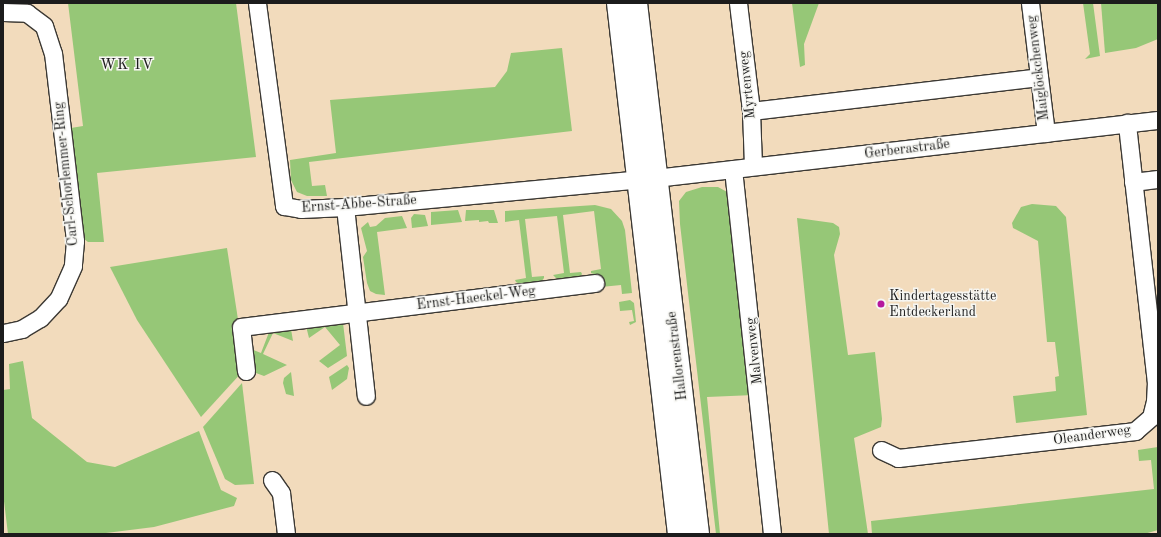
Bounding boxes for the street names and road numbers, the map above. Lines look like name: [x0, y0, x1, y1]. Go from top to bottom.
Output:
street label: Maiglöckchenweg: [1023, 14, 1053, 122]
street label: Myrtenweg: [735, 50, 759, 120]
street label: Carl-Schorlemmer-Ring: [50, 101, 82, 247]
street label: Gerberastraße: [863, 135, 951, 163]
street label: Ernst-Abbe-Straße: [301, 192, 417, 216]
street label: Ernst-Haeckel-Weg: [415, 282, 537, 314]
street label: Hallorenstraße: [663, 310, 691, 402]
street label: Malvenweg: [742, 317, 766, 385]
street label: Oleanderweg: [1052, 421, 1132, 449]

